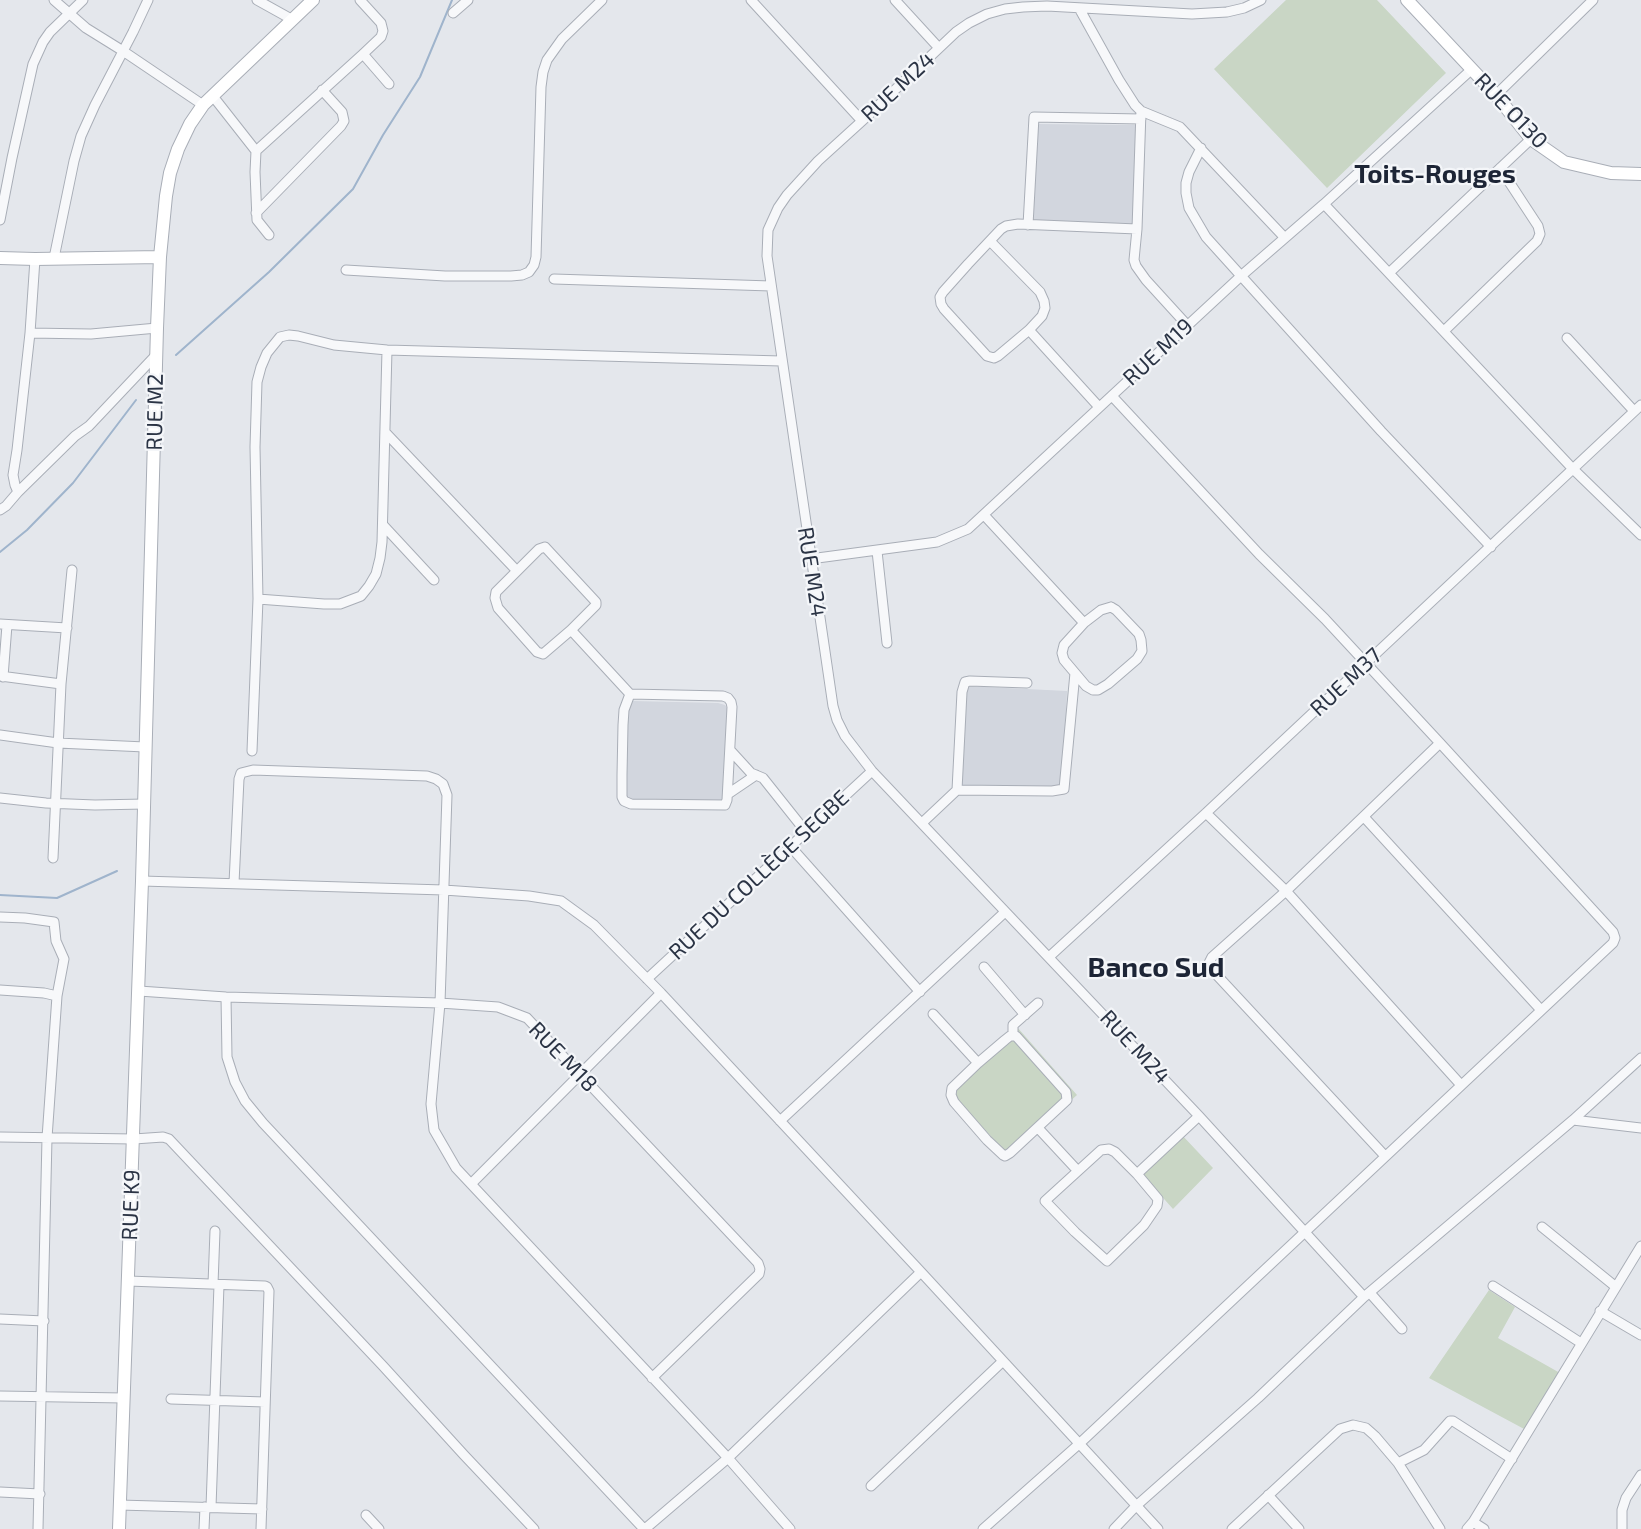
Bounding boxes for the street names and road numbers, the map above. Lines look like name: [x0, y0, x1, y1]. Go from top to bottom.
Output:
street label: RUE M24: [856, 46, 940, 128]
street label: RUE O130: [1469, 68, 1553, 154]
street label: RUE M19: [1118, 313, 1198, 391]
street label: RUE M2: [141, 373, 169, 451]
street label: RUE M24: [792, 525, 832, 619]
street label: RUE M37: [1305, 642, 1387, 722]
street label: RUE DU COLLÈGE SEGBE: [663, 785, 855, 965]
street label: RUE M24: [1094, 1005, 1176, 1089]
street label: RUE M18: [523, 1017, 603, 1097]
street label: RUE K9: [117, 1169, 145, 1241]

